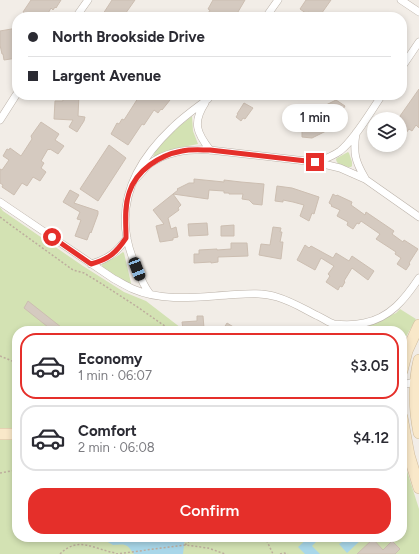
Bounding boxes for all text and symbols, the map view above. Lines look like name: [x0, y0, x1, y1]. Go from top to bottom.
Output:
text: North Brookside Drive: [52, 28, 205, 46]
text: Largent Avenue: [52, 67, 161, 85]
callout: 1 min: [282, 104, 348, 132]
text: 1 min: [300, 110, 330, 125]
map controls: [367, 112, 407, 152]
button: layers: [367, 112, 407, 152]
route end: [306, 153, 324, 171]
route start: [43, 228, 61, 246]
car: [127, 256, 147, 282]
icon: car: [30, 348, 66, 384]
text: Economy: [78, 350, 143, 368]
text: $3.05: [351, 357, 389, 375]
text: 1 min · 06:07: [78, 368, 152, 383]
icon: car: [30, 420, 66, 456]
text: Comfort: [78, 422, 137, 440]
text: $4.12: [353, 429, 389, 447]
text: 2 min · 06:08: [78, 440, 155, 455]
button: Confirm: [28, 488, 391, 534]

